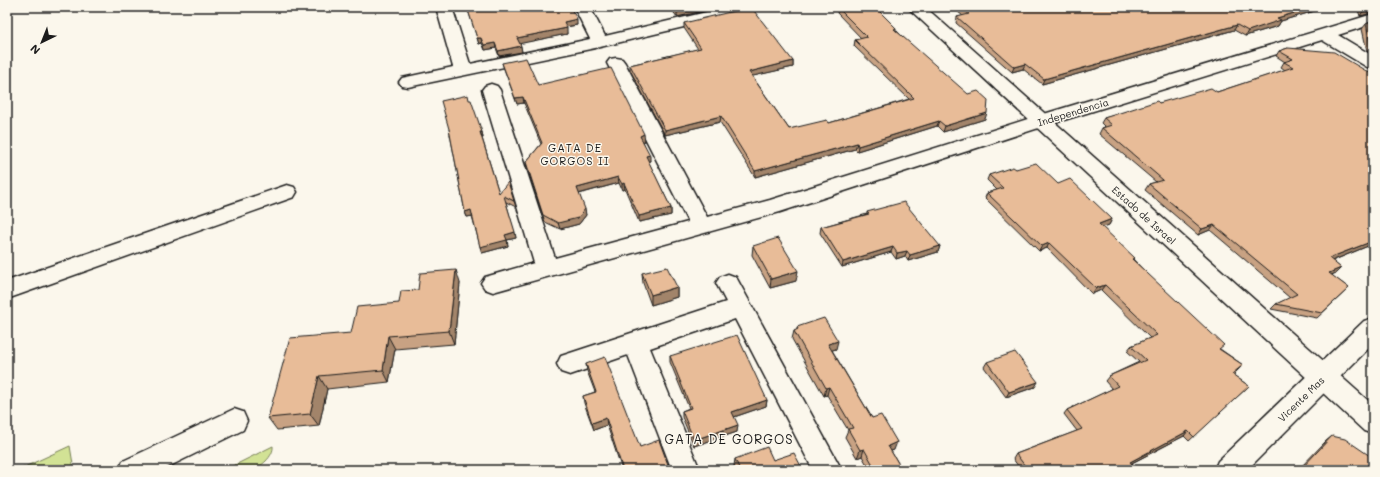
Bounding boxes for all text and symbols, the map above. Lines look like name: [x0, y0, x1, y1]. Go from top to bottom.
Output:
north arrow: [22, 22, 62, 62]
text: N: [27, 41, 43, 58]
street label: Independencia: [1036, 95, 1110, 129]
district label: GATA DE GORGOS II: [540, 140, 610, 168]
street label: Estado de Israel: [1109, 182, 1179, 248]
street label: Vicente Mas: [1275, 373, 1328, 425]
district label: GATA DE GORGOS: [664, 430, 794, 447]

